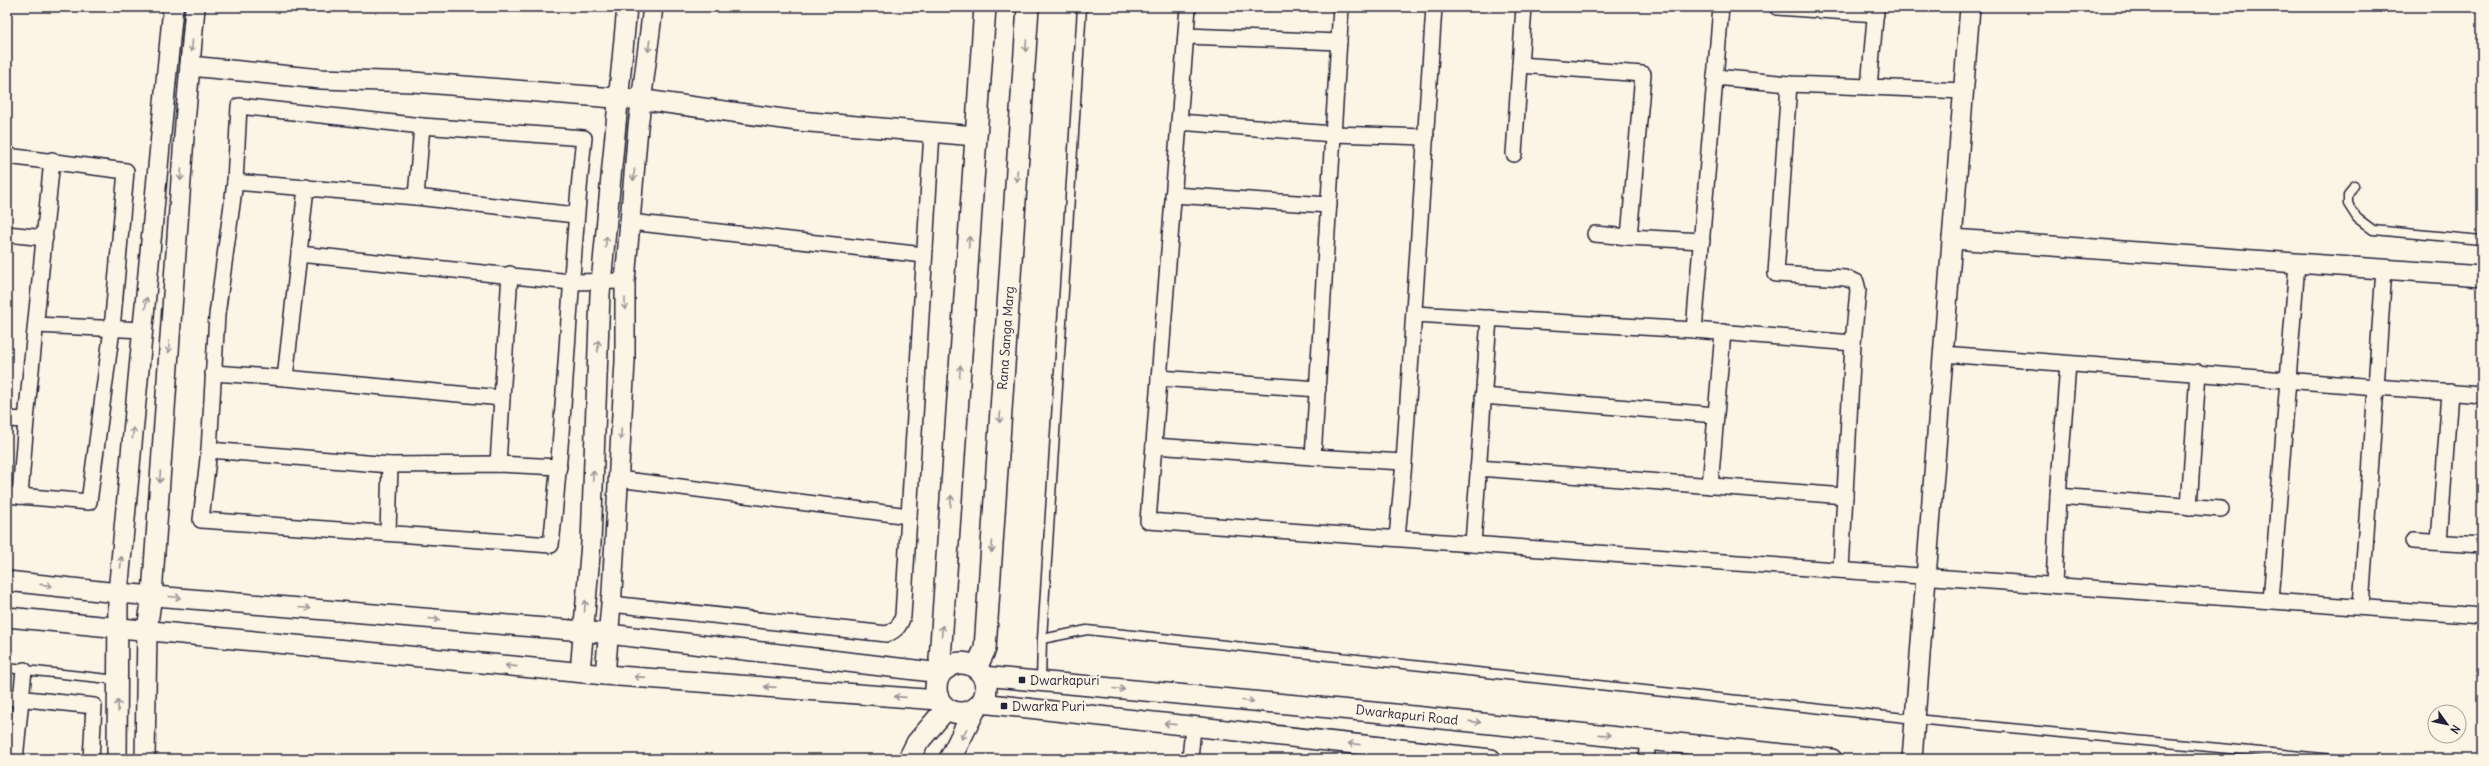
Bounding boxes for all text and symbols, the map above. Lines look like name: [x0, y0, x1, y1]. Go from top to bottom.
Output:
one-way arrow: [188, 39, 195, 52]
one-way arrow: [645, 39, 653, 52]
one-way arrow: [1022, 39, 1029, 52]
one-way arrow: [177, 168, 184, 181]
one-way arrow: [631, 168, 638, 181]
one-way arrow: [1013, 169, 1020, 182]
one-way arrow: [603, 236, 610, 249]
one-way arrow: [965, 236, 973, 249]
street label: Rana Sanga Marg: [994, 286, 1018, 390]
one-way arrow: [142, 297, 150, 310]
one-way arrow: [621, 297, 629, 310]
one-way arrow: [165, 340, 172, 353]
one-way arrow: [595, 340, 602, 353]
one-way arrow: [957, 365, 964, 378]
one-way arrow: [997, 410, 1004, 423]
one-way arrow: [129, 427, 137, 440]
one-way arrow: [617, 427, 624, 440]
one-way arrow: [157, 470, 164, 483]
one-way arrow: [590, 470, 597, 483]
one-way arrow: [948, 495, 955, 508]
one-way arrow: [988, 540, 995, 553]
one-way arrow: [117, 556, 124, 569]
one-way arrow: [39, 582, 52, 589]
one-way arrow: [168, 593, 181, 601]
one-way arrow: [582, 600, 589, 613]
one-way arrow: [298, 604, 311, 612]
one-way arrow: [427, 615, 440, 622]
one-way arrow: [939, 625, 946, 638]
one-way arrow: [505, 662, 518, 669]
place label: Dwarkapuri: [1030, 672, 1099, 689]
one-way arrow: [634, 674, 647, 681]
marker: Dwarkapuri: [1017, 675, 1027, 685]
one-way arrow: [764, 684, 777, 691]
one-way arrow: [1112, 686, 1125, 693]
one-way arrow: [894, 694, 907, 701]
one-way arrow: [1241, 697, 1254, 704]
place label: Dwarka Puri: [1012, 698, 1085, 715]
one-way arrow: [115, 700, 122, 713]
marker: Dwarka Puri: [999, 701, 1009, 711]
street label: Dwarkapuri Road: [1355, 701, 1459, 729]
north arrow: [2427, 704, 2467, 744]
one-way arrow: [1468, 718, 1481, 726]
one-way arrow: [1164, 720, 1177, 728]
text: N: [2447, 722, 2463, 736]
one-way arrow: [960, 728, 967, 740]
one-way arrow: [1598, 732, 1611, 739]
one-way arrow: [1348, 741, 1361, 748]

